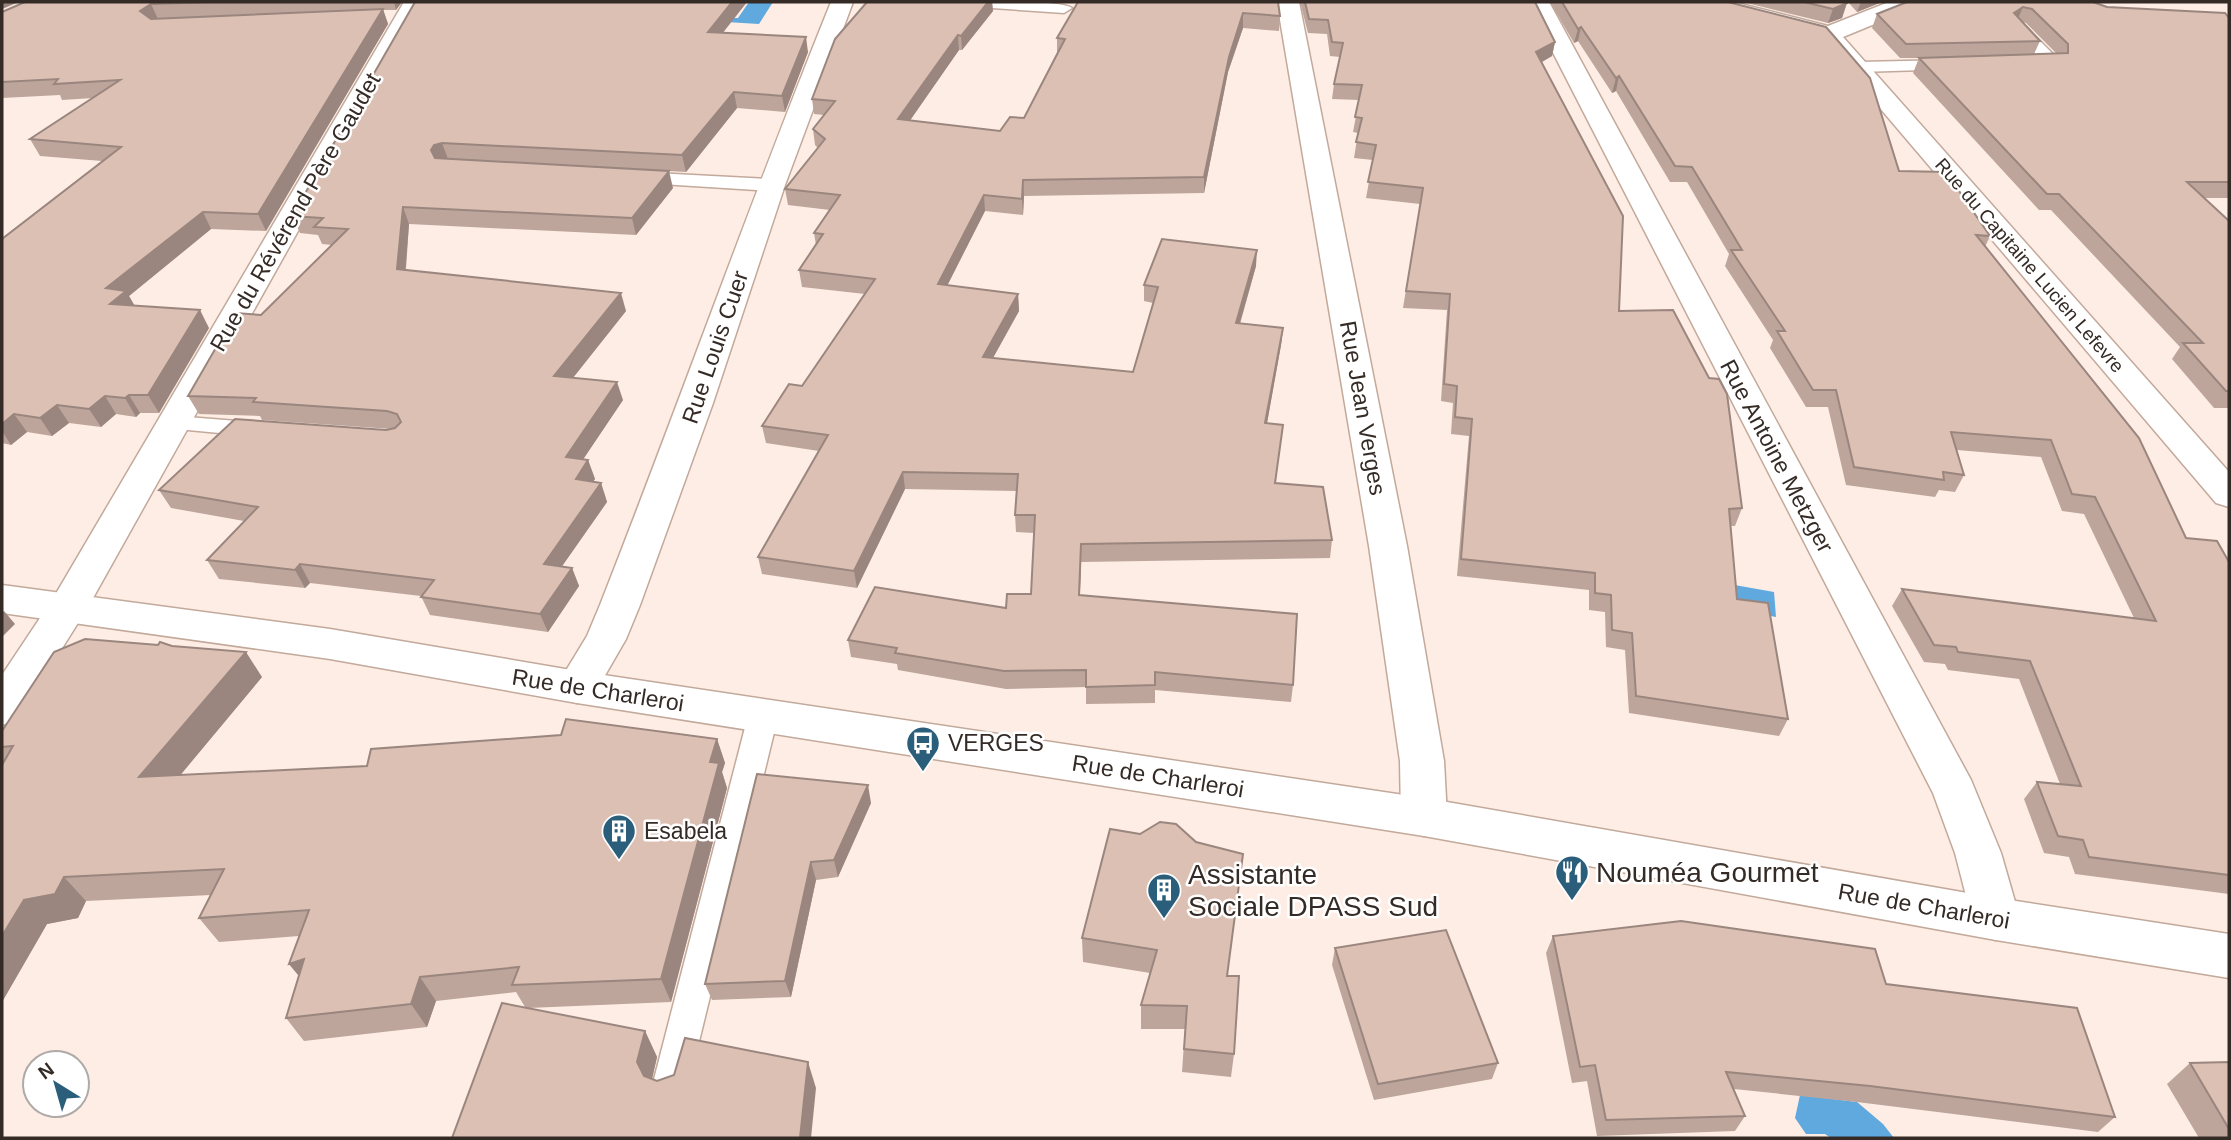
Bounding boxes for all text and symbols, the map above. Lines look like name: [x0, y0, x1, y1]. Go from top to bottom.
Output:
street label: Rue du Révérend Père Gaudet: [204, 68, 386, 356]
street label: Rue du Capitaine Lucien Lefevre: [1931, 154, 2128, 377]
street label: Rue Louis Cuer: [677, 267, 753, 427]
street label: Rue Jean Verges: [1335, 319, 1391, 497]
street label: Rue Antoine Metzger: [1715, 355, 1839, 557]
street label: Rue de Charleroi: [510, 664, 686, 716]
bus stop icon: VERGES: [904, 724, 942, 773]
place label: VERGES: [948, 730, 1044, 756]
street label: Rue de Charleroi: [1070, 750, 1246, 802]
building icon: Esabela: [600, 812, 638, 861]
place label: Esabela: [644, 818, 727, 844]
restaurant icon: Nouméa Gourmet: [1553, 853, 1591, 902]
place label: Nouméa Gourmet: [1596, 857, 1819, 888]
place label: Assistante Sociale DPASS Sud: [1188, 859, 1438, 922]
building icon: Assistante Sociale DPASS Sud: [1145, 871, 1183, 920]
street label: Rue de Charleroi: [1836, 878, 2012, 934]
north arrow: [21, 1049, 91, 1119]
text: N: [34, 1058, 58, 1083]

